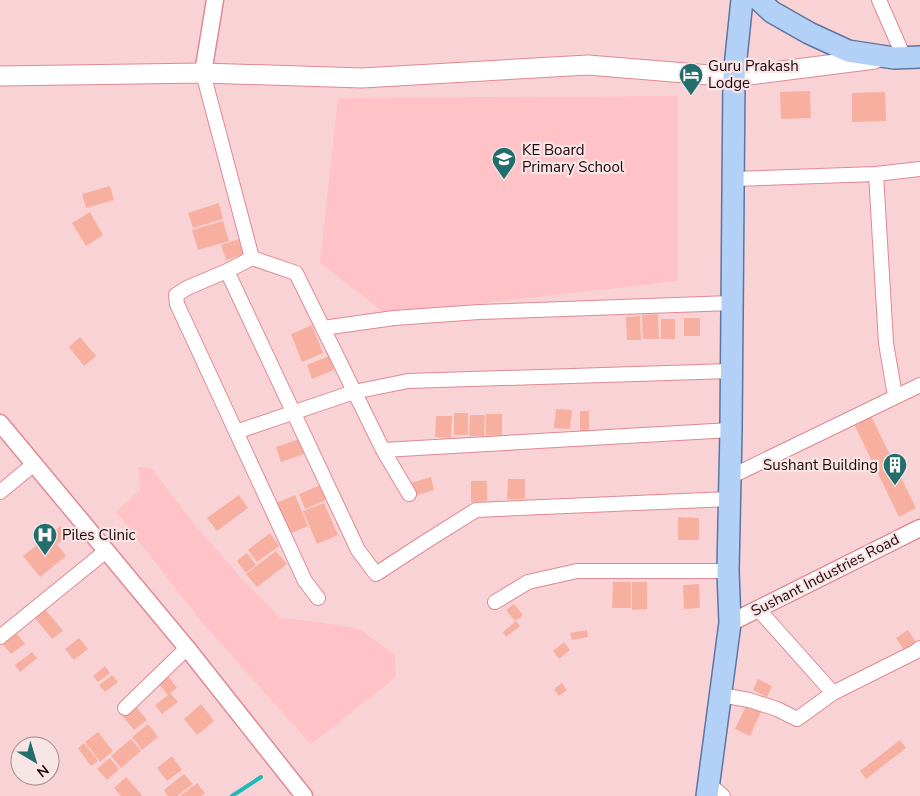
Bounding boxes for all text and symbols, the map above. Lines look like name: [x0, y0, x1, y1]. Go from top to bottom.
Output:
place label: Guru Prakash Lodge: [708, 56, 799, 93]
hotel icon: Guru Prakash Lodge: [678, 62, 704, 96]
place label: KE Board Primary School: [522, 140, 625, 177]
school or university icon: KE Board Primary School: [491, 146, 517, 180]
building icon: Sushant Building: [882, 452, 908, 486]
place label: Sushant Building: [763, 455, 878, 475]
hospital icon: Piles Clinic: [32, 522, 58, 556]
place label: Piles Clinic: [62, 525, 135, 545]
street label: Sushant Industries Road: [748, 529, 902, 621]
north arrow: [10, 736, 60, 786]
text: N: [33, 760, 53, 782]

